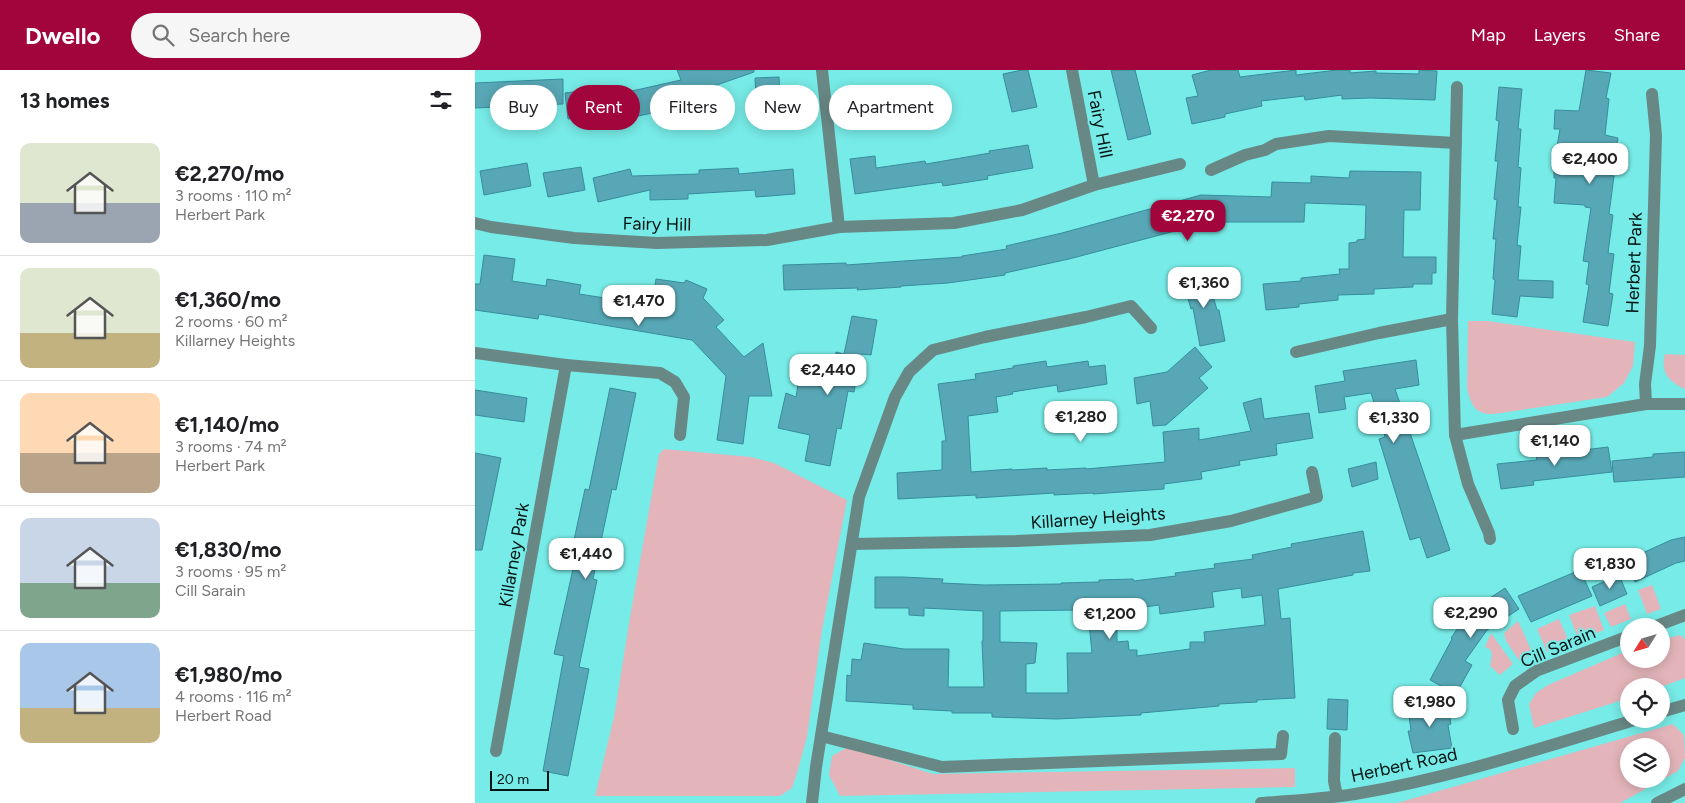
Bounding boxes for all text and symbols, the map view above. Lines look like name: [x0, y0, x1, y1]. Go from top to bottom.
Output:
search box: [131, 13, 481, 58]
text: Dwello: [25, 21, 101, 50]
icon: search: [149, 21, 177, 49]
text: Search here: [189, 24, 290, 47]
text: Map: [1471, 24, 1506, 46]
text: Layers: [1534, 24, 1586, 46]
text: Share: [1614, 24, 1660, 46]
chip: Buy: [490, 85, 557, 130]
chip: Rent: [567, 85, 640, 130]
chip: Filters: [650, 85, 735, 130]
chip: New: [745, 85, 819, 130]
chip: Apartment: [829, 85, 952, 130]
icon: filters: [427, 86, 455, 114]
text: 13 homes: [20, 88, 109, 113]
street label: Fairy Hill: [1083, 88, 1117, 160]
pin: €2,400: [1549, 142, 1631, 185]
text: €2,400: [1562, 149, 1618, 168]
text: €2,270/mo: [175, 161, 284, 186]
icon: home: [60, 163, 120, 223]
text: 3 rooms · 110 m²: [175, 186, 291, 205]
pin: €2,270: [1147, 200, 1229, 242]
text: Herbert Park: [175, 205, 265, 224]
text: €2,270: [1161, 206, 1215, 225]
street label: Fairy Hill: [622, 212, 692, 236]
street label: Herbert Park: [1621, 212, 1647, 314]
pin: €1,360: [1163, 266, 1245, 309]
text: €1,360: [1179, 273, 1229, 292]
pin: €1,470: [598, 284, 680, 327]
text: €1,360/mo: [175, 287, 281, 312]
icon: home: [60, 288, 120, 348]
text: €1,470: [613, 291, 665, 310]
text: 2 rooms · 60 m²: [175, 312, 288, 331]
text: Killarney Heights: [175, 331, 295, 350]
pin: €2,440: [787, 354, 869, 396]
text: €2,440: [800, 360, 856, 379]
pin: €1,280: [1040, 400, 1122, 443]
pin: €1,330: [1353, 402, 1435, 444]
text: €1,280: [1055, 407, 1107, 426]
text: €1,330: [1369, 408, 1419, 427]
text: €1,140/mo: [175, 412, 279, 437]
icon: home: [60, 413, 120, 473]
pin: €1,140: [1514, 424, 1596, 467]
text: €1,140: [1530, 431, 1580, 450]
text: 3 rooms · 74 m²: [175, 437, 287, 456]
text: Herbert Park: [175, 456, 265, 475]
street label: Killarney Park: [494, 501, 534, 609]
street label: Killarney Heights: [1030, 502, 1166, 534]
text: €1,830/mo: [175, 537, 282, 562]
icon: home: [60, 538, 120, 598]
pin: €1,440: [545, 538, 627, 580]
text: €1,440: [560, 544, 612, 563]
pin: €1,830: [1569, 548, 1651, 590]
text: €1,830: [1584, 554, 1636, 573]
text: 3 rooms · 95 m²: [175, 562, 286, 581]
text: Cill Sarain: [175, 581, 245, 600]
pin: €2,290: [1430, 596, 1512, 639]
pin: €1,200: [1069, 598, 1151, 640]
text: €2,290: [1444, 603, 1498, 622]
text: €1,200: [1084, 604, 1136, 623]
north arrow: [1620, 618, 1670, 668]
map controls: [1620, 618, 1670, 788]
street label: Cill Sarain: [1517, 621, 1599, 673]
text: €1,980/mo: [175, 662, 282, 687]
icon: home: [60, 663, 120, 723]
button: locate: [1620, 678, 1670, 728]
pin: €1,980: [1389, 686, 1471, 728]
text: 4 rooms · 116 m²: [175, 687, 292, 706]
text: €1,980: [1404, 692, 1456, 711]
text: Herbert Road: [175, 706, 272, 725]
button: layers: [1620, 738, 1670, 788]
street label: Herbert Road: [1349, 743, 1459, 787]
scale bar: [490, 768, 549, 791]
text: 20 m: [497, 771, 529, 788]

